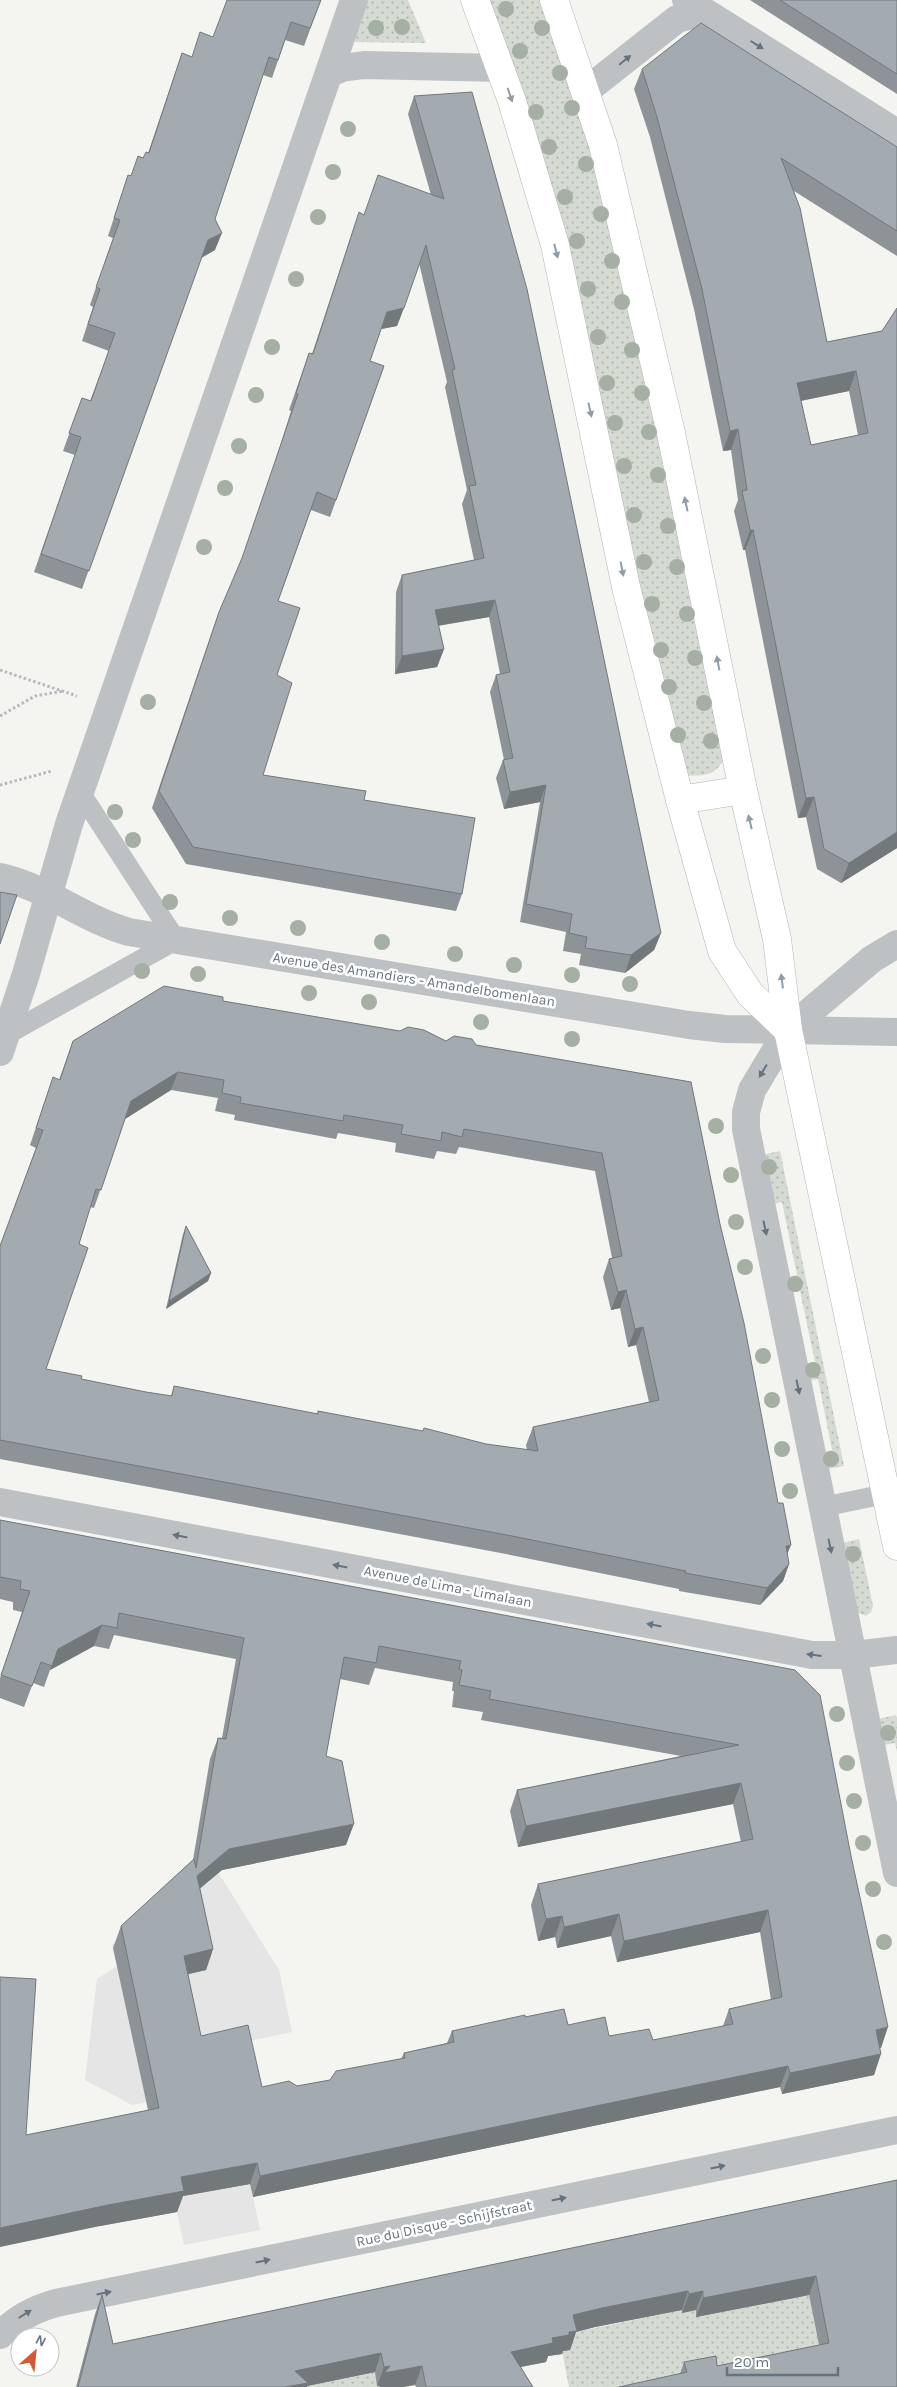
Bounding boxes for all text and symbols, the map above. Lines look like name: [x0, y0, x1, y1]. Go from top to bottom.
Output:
one-way arrow: [750, 40, 763, 50]
one-way arrow: [618, 55, 631, 66]
one-way arrow: [506, 88, 514, 103]
one-way arrow: [553, 243, 561, 258]
one-way arrow: [586, 402, 594, 417]
one-way arrow: [682, 496, 690, 511]
one-way arrow: [619, 561, 627, 577]
one-way arrow: [714, 655, 722, 671]
one-way arrow: [746, 815, 754, 830]
street label: Avenue des Amandiers - Amandelbomenlaan: [272, 949, 556, 1010]
one-way arrow: [778, 973, 786, 989]
one-way arrow: [759, 1065, 768, 1078]
one-way arrow: [761, 1220, 769, 1236]
one-way arrow: [794, 1380, 802, 1395]
one-way arrow: [171, 1531, 187, 1539]
one-way arrow: [827, 1539, 835, 1555]
one-way arrow: [331, 1561, 347, 1569]
street label: Avenue de Lima - Limalaan: [363, 1562, 533, 1611]
one-way arrow: [646, 1621, 662, 1629]
one-way arrow: [805, 1651, 821, 1659]
one-way arrow: [711, 2162, 727, 2170]
one-way arrow: [551, 2195, 567, 2203]
street label: Rue du Disque - Schijfstraat: [355, 2197, 533, 2250]
one-way arrow: [255, 2257, 270, 2265]
one-way arrow: [96, 2289, 112, 2297]
one-way arrow: [19, 2310, 32, 2319]
north arrow: [10, 2327, 60, 2377]
text: N: [32, 2331, 49, 2351]
scale bar: [727, 2344, 838, 2376]
text: 20 m: [734, 2353, 769, 2371]

